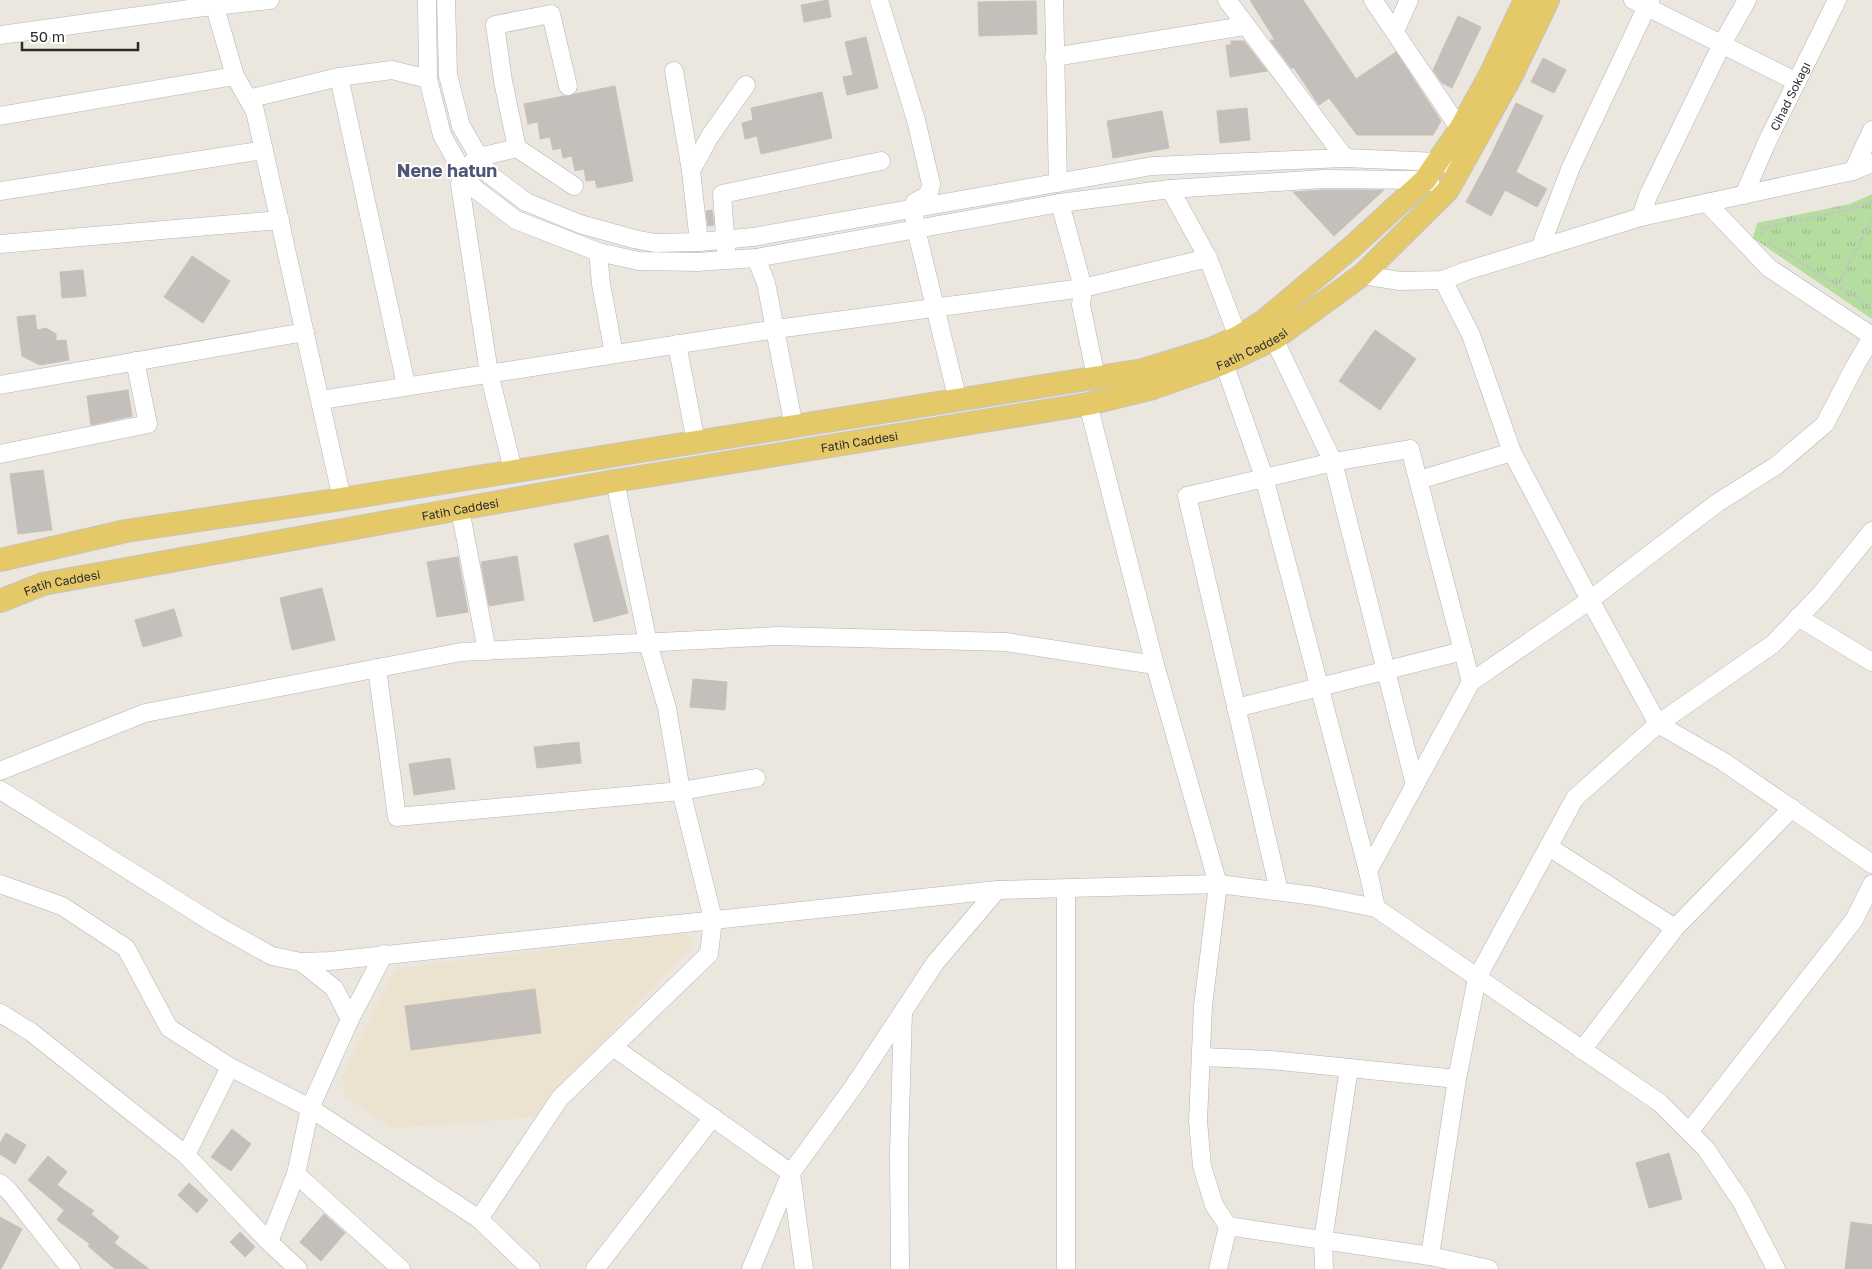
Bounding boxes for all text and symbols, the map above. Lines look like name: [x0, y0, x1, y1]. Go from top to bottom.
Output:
scale bar: [22, 20, 139, 52]
text: 50 m: [30, 27, 65, 45]
street label: Cihad Sokağı: [1766, 59, 1813, 133]
district label: Nene hatun: [397, 159, 497, 181]
street label: Fatih Caddesi: [1214, 324, 1290, 373]
street label: Fatih Caddesi: [819, 428, 899, 455]
street label: Fatih Caddesi: [420, 495, 500, 523]
street label: Fatih Caddesi: [21, 566, 101, 598]

